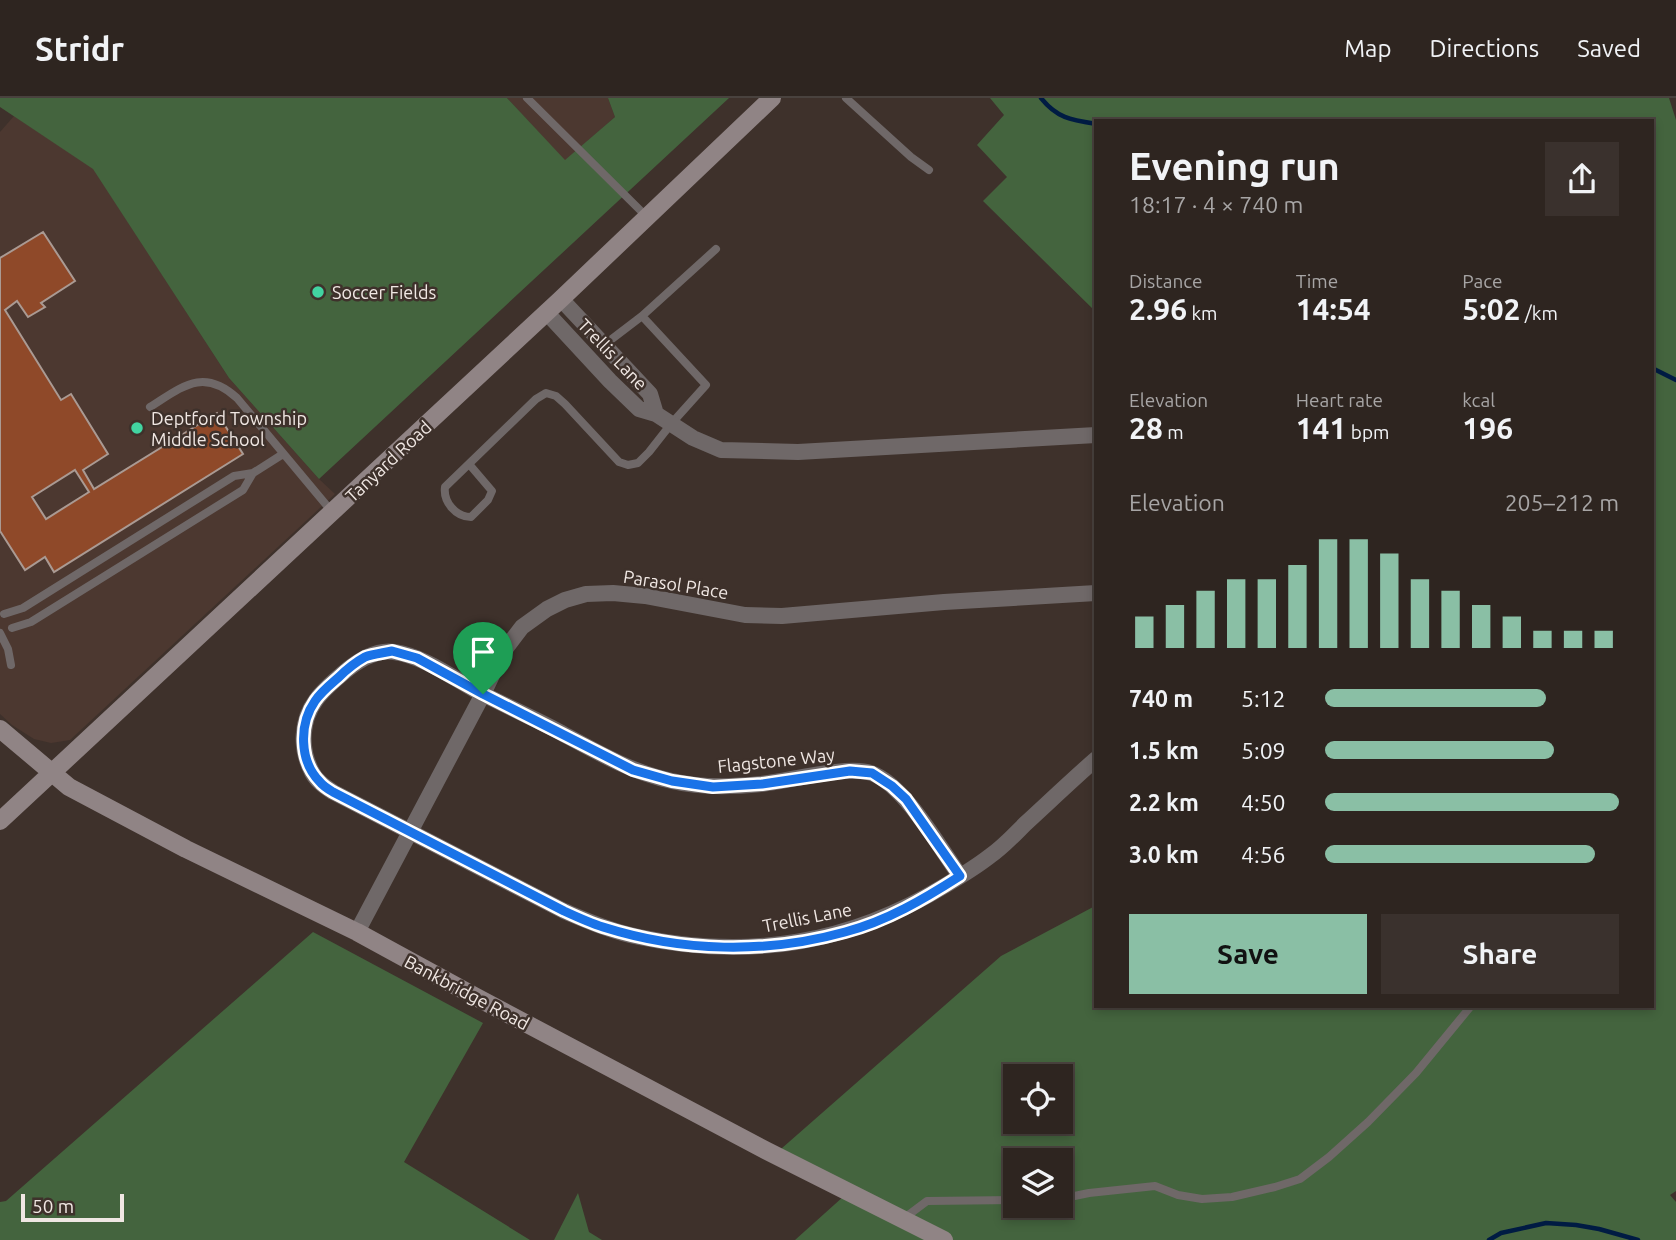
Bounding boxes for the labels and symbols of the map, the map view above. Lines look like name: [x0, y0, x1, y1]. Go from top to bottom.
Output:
place label: Soccer Fields: [332, 282, 436, 302]
marker: Soccer Fields: [310, 284, 326, 300]
street label: Trellis Lane: [574, 314, 652, 394]
place label: Deptford Township Middle School: [151, 408, 307, 449]
street label: Tanyard Road: [341, 416, 435, 506]
marker: Deptford Township Middle School: [129, 420, 145, 436]
street label: Parasol Place: [622, 566, 730, 602]
pin: [453, 622, 513, 694]
street label: Flagstone Way: [716, 744, 836, 776]
street label: Trellis Lane: [761, 899, 853, 935]
street label: Bankbridge Road: [401, 951, 533, 1033]
scale bar: [21, 1191, 124, 1223]

